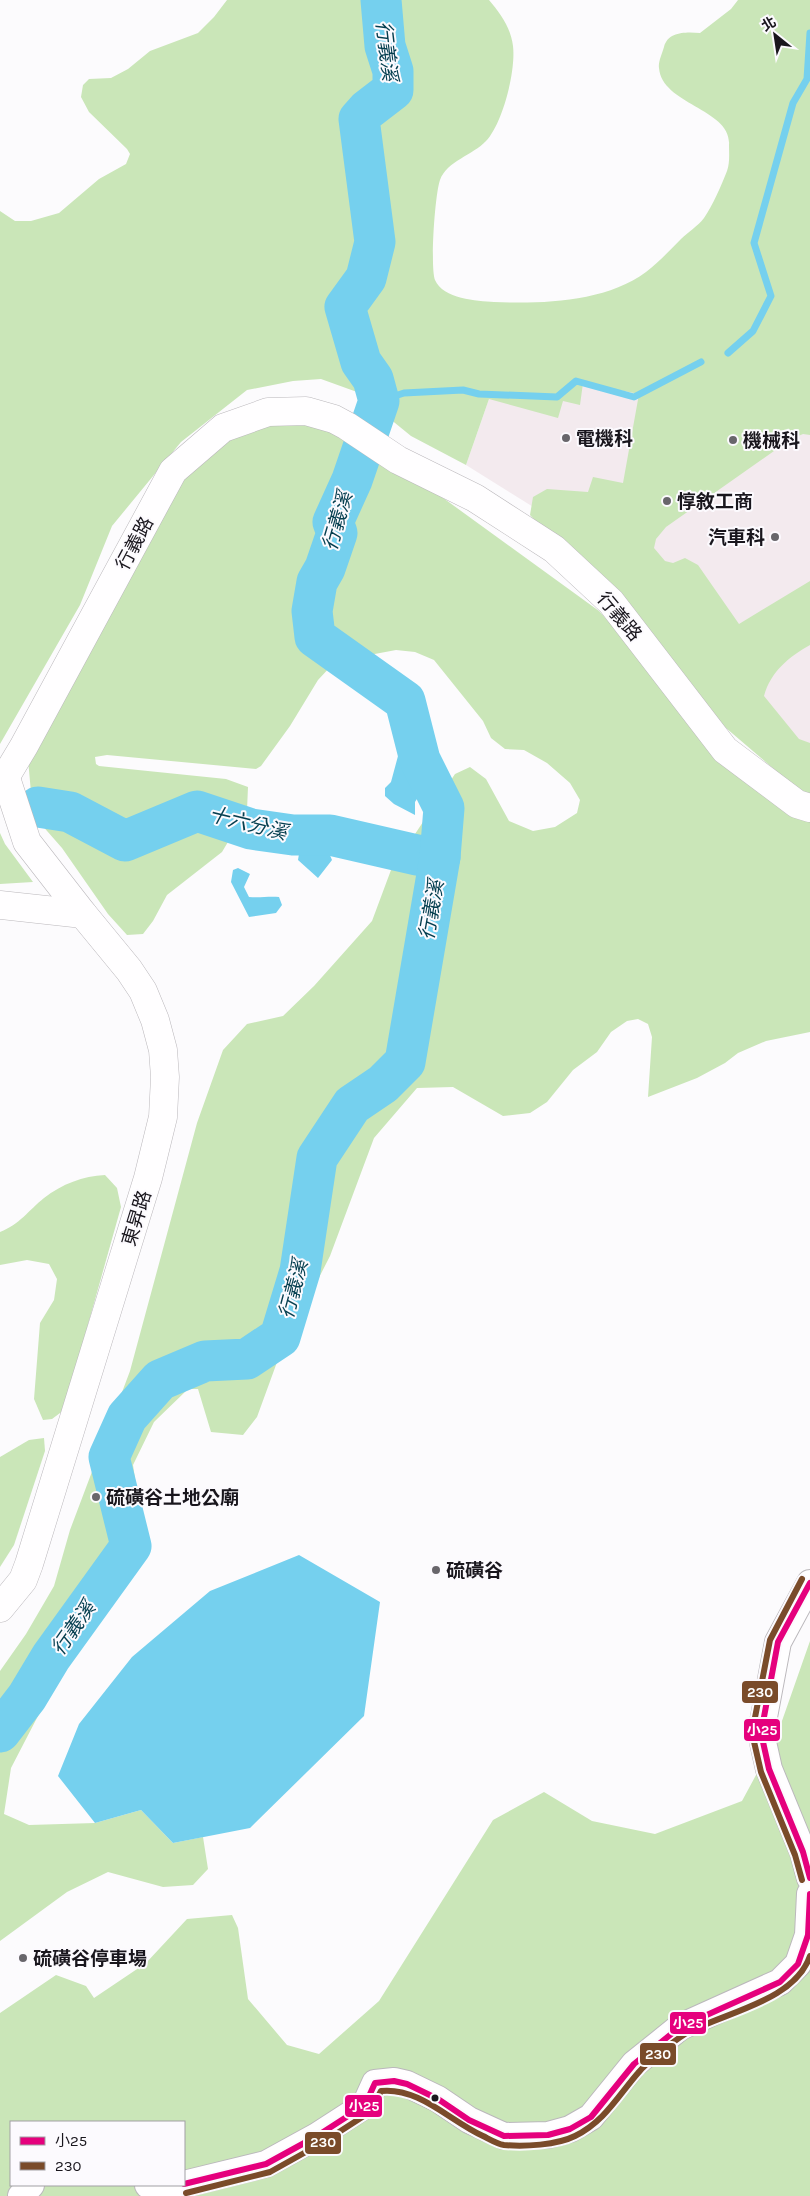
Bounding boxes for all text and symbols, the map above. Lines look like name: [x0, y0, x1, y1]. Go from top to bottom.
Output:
north arrow: [750, 10, 800, 60]
text: 北: [758, 13, 779, 35]
water label: 行義溪: [371, 20, 402, 85]
place label: 電機科: [576, 428, 633, 450]
place label: 機械科: [743, 430, 800, 452]
marker: 電機科: [560, 432, 572, 444]
marker: 機械科: [727, 434, 739, 446]
water label: 行義溪: [318, 486, 358, 553]
place label: 惇敘工商: [677, 491, 753, 513]
marker: 惇敘工商: [661, 495, 673, 507]
street label: 行義路: [112, 513, 158, 574]
place label: 汽車科: [708, 527, 765, 549]
marker: 汽車科: [769, 531, 781, 543]
street label: 行義路: [592, 588, 646, 646]
water label: 十六分溪: [206, 803, 292, 845]
water label: 行義溪: [415, 876, 449, 942]
street label: 東昇路: [118, 1188, 156, 1249]
water label: 行義溪: [275, 1254, 313, 1321]
place label: 硫磺谷土地公廟: [106, 1487, 239, 1509]
marker: 硫磺谷土地公廟: [90, 1491, 102, 1503]
place label: 硫磺谷: [446, 1560, 503, 1582]
marker: 硫磺谷: [430, 1564, 442, 1576]
water label: 行義溪: [47, 1595, 102, 1659]
line badge: 230: [741, 1680, 779, 1704]
text: 230: [747, 1684, 773, 1701]
line badge: 小25: [743, 1718, 781, 1742]
text: 小25: [747, 1722, 777, 1739]
place label: 硫磺谷停車場: [33, 1948, 147, 1970]
marker: 硫磺谷停車場: [17, 1952, 29, 1964]
line badge: 小25: [669, 2011, 707, 2035]
text: 小25: [673, 2015, 703, 2032]
line badge: 230: [639, 2042, 677, 2066]
text: 230: [645, 2046, 671, 2063]
unlabelled marker: [430, 2093, 440, 2103]
line badge: 小25: [344, 2094, 383, 2118]
text: 小25: [349, 2098, 379, 2115]
legend: [10, 2121, 185, 2186]
line badge: 230: [304, 2131, 342, 2155]
text: 小25: [55, 2132, 87, 2150]
text: 230: [310, 2134, 336, 2151]
text: 230: [55, 2157, 82, 2175]

